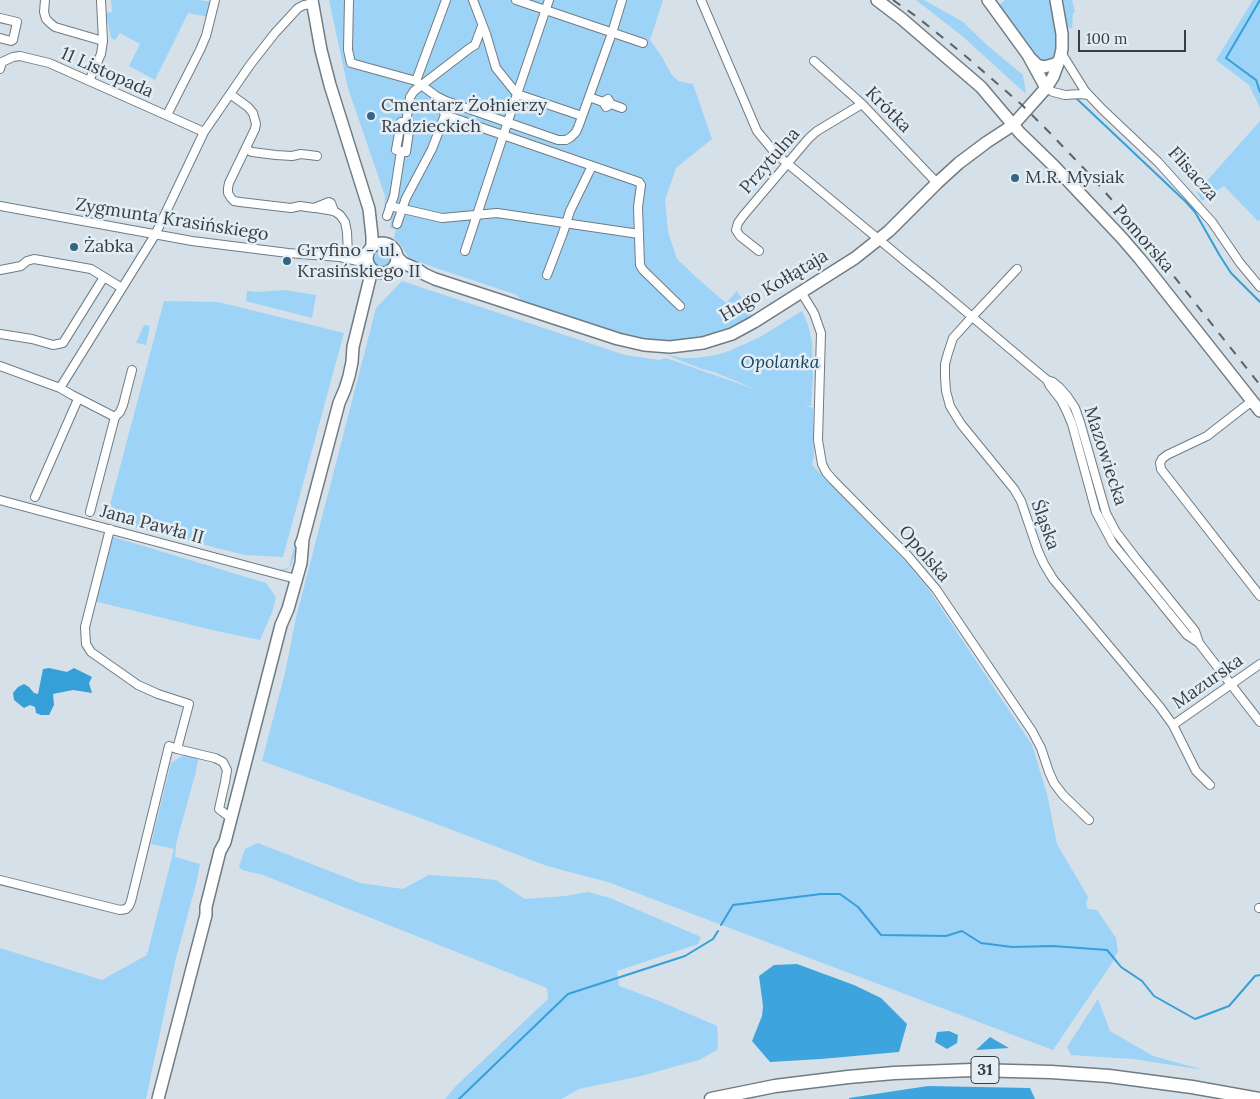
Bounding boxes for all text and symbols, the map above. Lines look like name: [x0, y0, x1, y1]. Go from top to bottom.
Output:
scale bar: [1080, 20, 1188, 52]
text: 100 m: [1086, 29, 1127, 48]
street label: 11 Listopada: [57, 43, 157, 103]
street label: Krótka: [860, 82, 916, 138]
place label: Cmentarz Żołnierzy Radzieckich: [381, 95, 547, 138]
marker: Cmentarz Żołnierzy Radzieckich: [365, 110, 377, 122]
street label: Przytulna: [736, 124, 804, 198]
street label: Flisacza: [1163, 142, 1223, 206]
place label: M.R. Mysiak: [1025, 167, 1125, 189]
marker: M.R. Mysiak: [1009, 172, 1021, 184]
street label: Zygmunta Krasińskiego: [74, 194, 270, 246]
street label: Pomorska: [1108, 201, 1178, 277]
place label: Żabka: [84, 236, 134, 258]
place label: Gryfino - ul. Krasińskiego II: [297, 240, 421, 282]
marker: Żabka: [68, 241, 80, 253]
street label: Hugo Kołłątaja: [716, 245, 832, 327]
marker: Gryfino - ul. Krasińskiego II: [281, 255, 293, 267]
park label: Opolanka: [740, 352, 820, 374]
street label: Mazowiecka: [1079, 404, 1131, 508]
street label: Śląska: [1026, 497, 1064, 553]
street label: Jana Pawła II: [98, 501, 206, 549]
street label: Opolska: [894, 521, 954, 587]
street label: Mazurska: [1169, 650, 1247, 714]
road number: 31: [971, 1056, 999, 1084]

